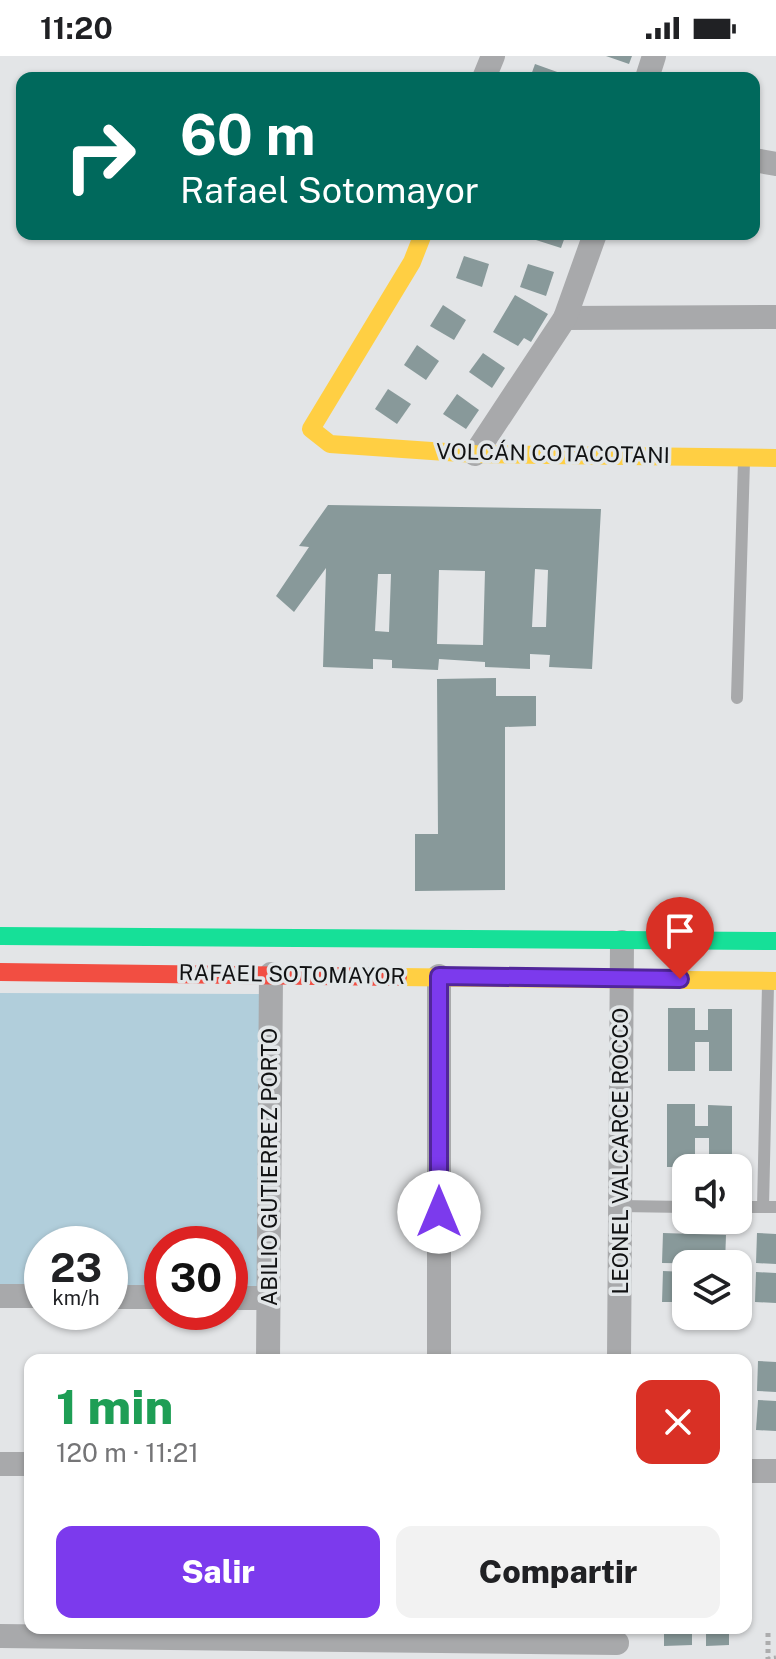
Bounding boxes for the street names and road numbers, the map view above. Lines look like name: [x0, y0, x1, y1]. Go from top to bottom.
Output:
street label: VOLCÁN COTACOTANI: [436, 438, 670, 468]
street label: RAFAEL SOTOMAYOR: [178, 959, 406, 989]
street label: LEONEL VALCARCE ROCCO: [607, 1007, 633, 1295]
street label: ABILIO GUTIERREZ PORTO: [256, 1028, 282, 1306]

